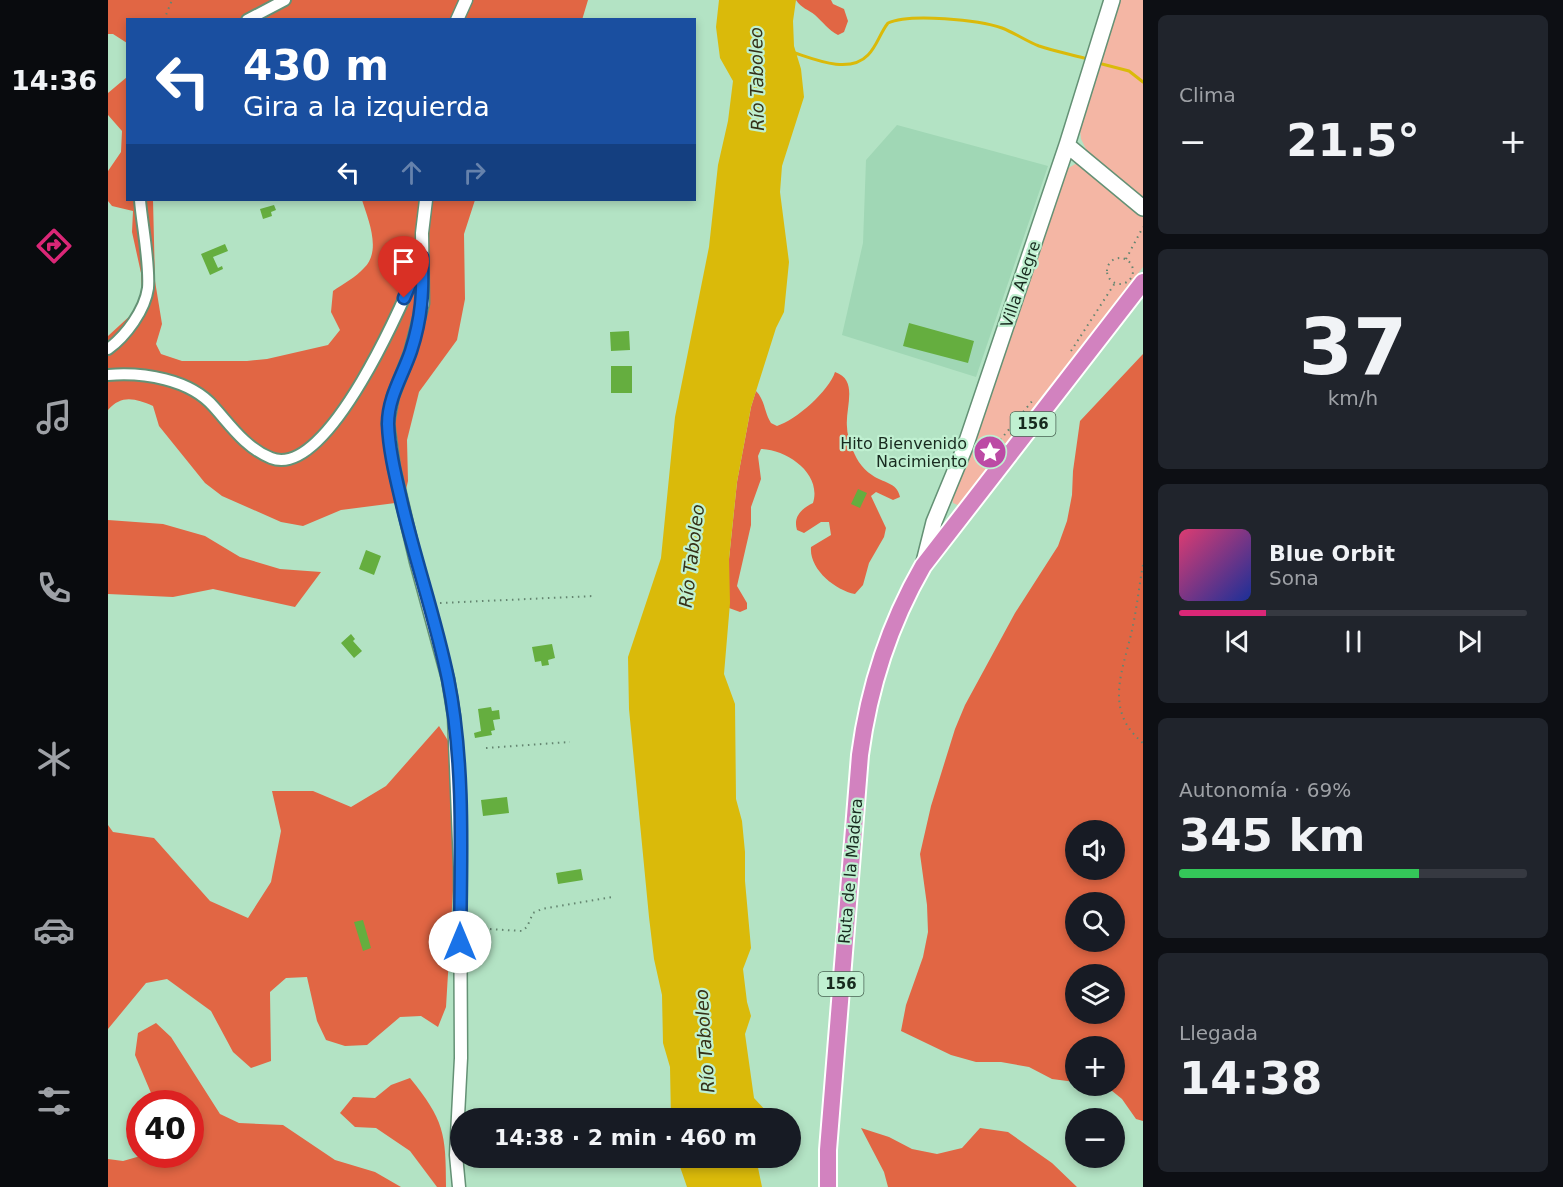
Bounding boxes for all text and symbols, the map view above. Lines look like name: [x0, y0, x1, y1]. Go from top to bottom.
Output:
water label: Río Taboleo: [745, 27, 768, 131]
text: 430 m: [243, 41, 389, 90]
icon: left: [144, 42, 222, 120]
text: 14:36: [11, 65, 97, 96]
text: Clima: [1179, 83, 1236, 107]
text: Gira a la izquierda: [243, 91, 490, 122]
text: 21.5°: [1286, 114, 1420, 167]
text: −: [1179, 122, 1207, 161]
text: +: [1499, 122, 1527, 161]
icon: left: [332, 156, 365, 189]
icon: ahead: [395, 156, 428, 189]
icon: right: [458, 156, 491, 189]
icon: directions: [33, 225, 75, 267]
pin: [378, 236, 429, 298]
street label: Villa Alegre: [997, 238, 1044, 330]
icon: arrive: [387, 245, 420, 278]
text: 37: [1299, 302, 1407, 392]
text: km/h: [1328, 386, 1378, 410]
icon: music: [33, 396, 75, 438]
road number: 156: [1010, 412, 1056, 436]
place label: Hito Bienvenido Nacimiento: [840, 434, 967, 471]
place icon: Hito Bienvenido Nacimiento: [972, 434, 1008, 470]
water label: Río Taboleo: [675, 503, 708, 609]
text: Blue Orbit: [1269, 541, 1395, 566]
text: Sona: [1269, 566, 1319, 590]
icon: phone: [33, 567, 75, 609]
icon: previous: [1221, 625, 1254, 658]
icon: pause: [1337, 625, 1370, 658]
icon: next: [1453, 625, 1486, 658]
icon: climate: [33, 738, 75, 780]
text: Autonomía · 69%: [1179, 778, 1351, 802]
street label: Ruta de la Madera: [835, 797, 866, 945]
text: 345 km: [1179, 809, 1365, 862]
map controls: [1065, 820, 1125, 1168]
button: sound: [1065, 820, 1125, 880]
button: search: [1065, 892, 1125, 952]
icon: car: [33, 909, 75, 951]
position arrow: [428, 910, 492, 974]
button: layers: [1065, 964, 1125, 1024]
road number: 156: [818, 972, 864, 996]
water label: Río Taboleo: [690, 988, 719, 1094]
text: Llegada: [1179, 1021, 1258, 1045]
button: +: [1065, 1036, 1125, 1096]
text: 14:38: [1179, 1052, 1322, 1105]
icon: filters: [33, 1080, 75, 1122]
speed limit sign: 40: [126, 1090, 204, 1168]
button: −: [1065, 1108, 1125, 1168]
text: 14:38 · 2 min · 460 m: [494, 1125, 757, 1150]

